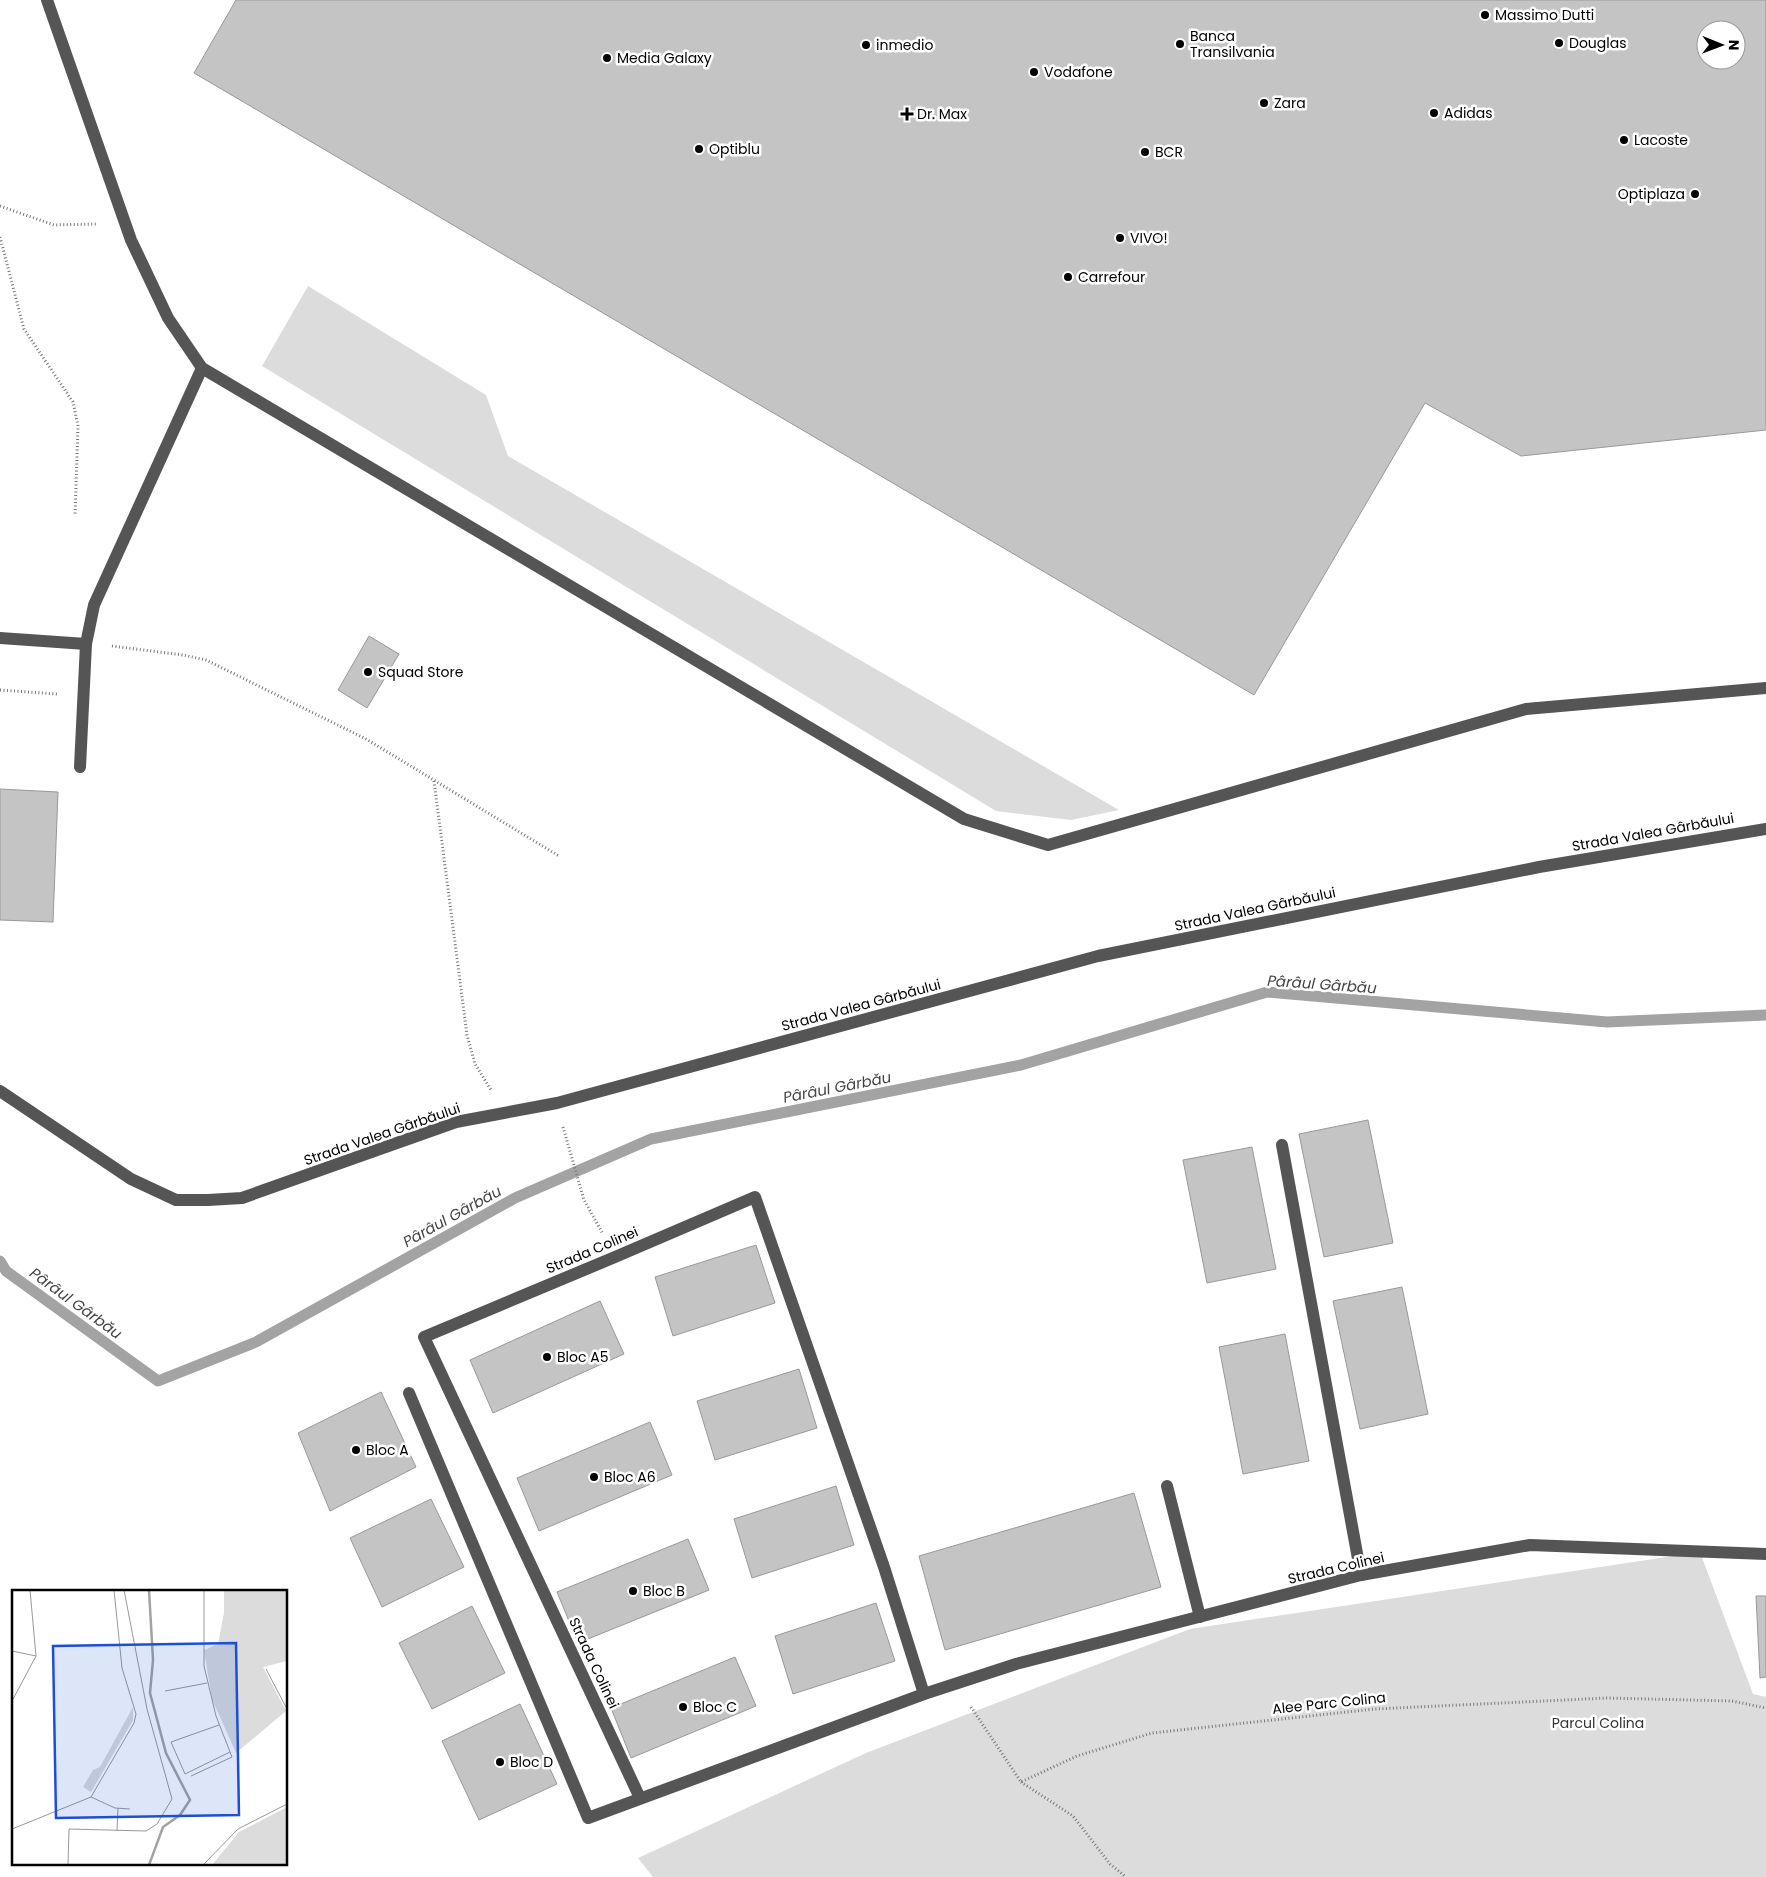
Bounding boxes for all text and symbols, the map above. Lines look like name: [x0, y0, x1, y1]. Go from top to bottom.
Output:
place label: Massimo Dutti: [1495, 5, 1594, 25]
marker: Massimo Dutti: [1479, 9, 1491, 21]
north arrow: [1696, 20, 1746, 70]
place label: Banca Transilvania: [1190, 26, 1275, 62]
place label: Douglas: [1569, 33, 1627, 53]
place label: inmedio: [876, 35, 933, 55]
marker: Douglas: [1553, 37, 1565, 49]
marker: Banca Transilvania: [1174, 38, 1186, 50]
marker: inmedio: [860, 39, 872, 51]
text: N: [1724, 40, 1744, 51]
place label: Media Galaxy: [617, 48, 712, 68]
marker: Media Galaxy: [601, 52, 613, 64]
place label: Vodafone: [1044, 62, 1113, 82]
marker: Vodafone: [1028, 66, 1040, 78]
place label: Zara: [1274, 93, 1306, 113]
marker: Zara: [1258, 97, 1270, 109]
place label: Adidas: [1444, 103, 1493, 123]
place label: Dr. Max: [917, 104, 967, 124]
marker: Adidas: [1428, 107, 1440, 119]
marker: Dr. Max: [901, 108, 913, 120]
place label: Lacoste: [1634, 130, 1688, 150]
marker: Lacoste: [1618, 134, 1630, 146]
place label: Optiblu: [709, 139, 760, 159]
place label: BCR: [1155, 142, 1183, 162]
marker: Optiblu: [693, 143, 705, 155]
marker: BCR: [1139, 146, 1151, 158]
place label: Optiplaza: [1618, 184, 1685, 204]
marker: Optiplaza: [1689, 188, 1701, 200]
place label: VIVO!: [1130, 228, 1168, 248]
marker: VIVO!: [1114, 232, 1126, 244]
place label: Carrefour: [1078, 267, 1145, 287]
marker: Carrefour: [1062, 271, 1074, 283]
place label: Squad Store: [378, 662, 464, 682]
marker: Squad Store: [362, 666, 374, 678]
street label: Strada Valea Gârbăului: [1570, 808, 1736, 856]
street label: Strada Valea Gârbăului: [1173, 882, 1337, 936]
water label: Pârâul Gârbău: [1267, 970, 1378, 998]
street label: Strada Valea Gârbăului: [779, 974, 943, 1036]
water label: Pârâul Gârbău: [781, 1066, 893, 1108]
street label: Strada Valea Gârbăului: [301, 1098, 463, 1170]
water label: Pârâul Gârbău: [399, 1180, 505, 1252]
street label: Strada Colinei: [543, 1222, 641, 1278]
water label: Pârâul Gârbău: [25, 1262, 127, 1344]
place label: Bloc A5: [557, 1347, 608, 1367]
marker: Bloc A5: [541, 1351, 553, 1363]
place label: Bloc A: [366, 1440, 409, 1460]
marker: Bloc A: [350, 1444, 362, 1456]
place label: Bloc A6: [604, 1467, 656, 1487]
marker: Bloc A6: [588, 1471, 600, 1483]
street label: Strada Colinei: [1286, 1547, 1386, 1589]
place label: Bloc B: [643, 1581, 685, 1601]
marker: Bloc B: [627, 1585, 639, 1597]
inset map: [12, 1590, 288, 1864]
street label: Strada Colinei: [564, 1614, 624, 1712]
street label: Alee Parc Colina: [1271, 1687, 1387, 1719]
place label: Bloc C: [693, 1697, 737, 1717]
marker: Bloc C: [677, 1701, 689, 1713]
park label: Parcul Colina: [1552, 1713, 1644, 1733]
place label: Bloc D: [510, 1752, 553, 1772]
marker: Bloc D: [494, 1756, 506, 1768]

